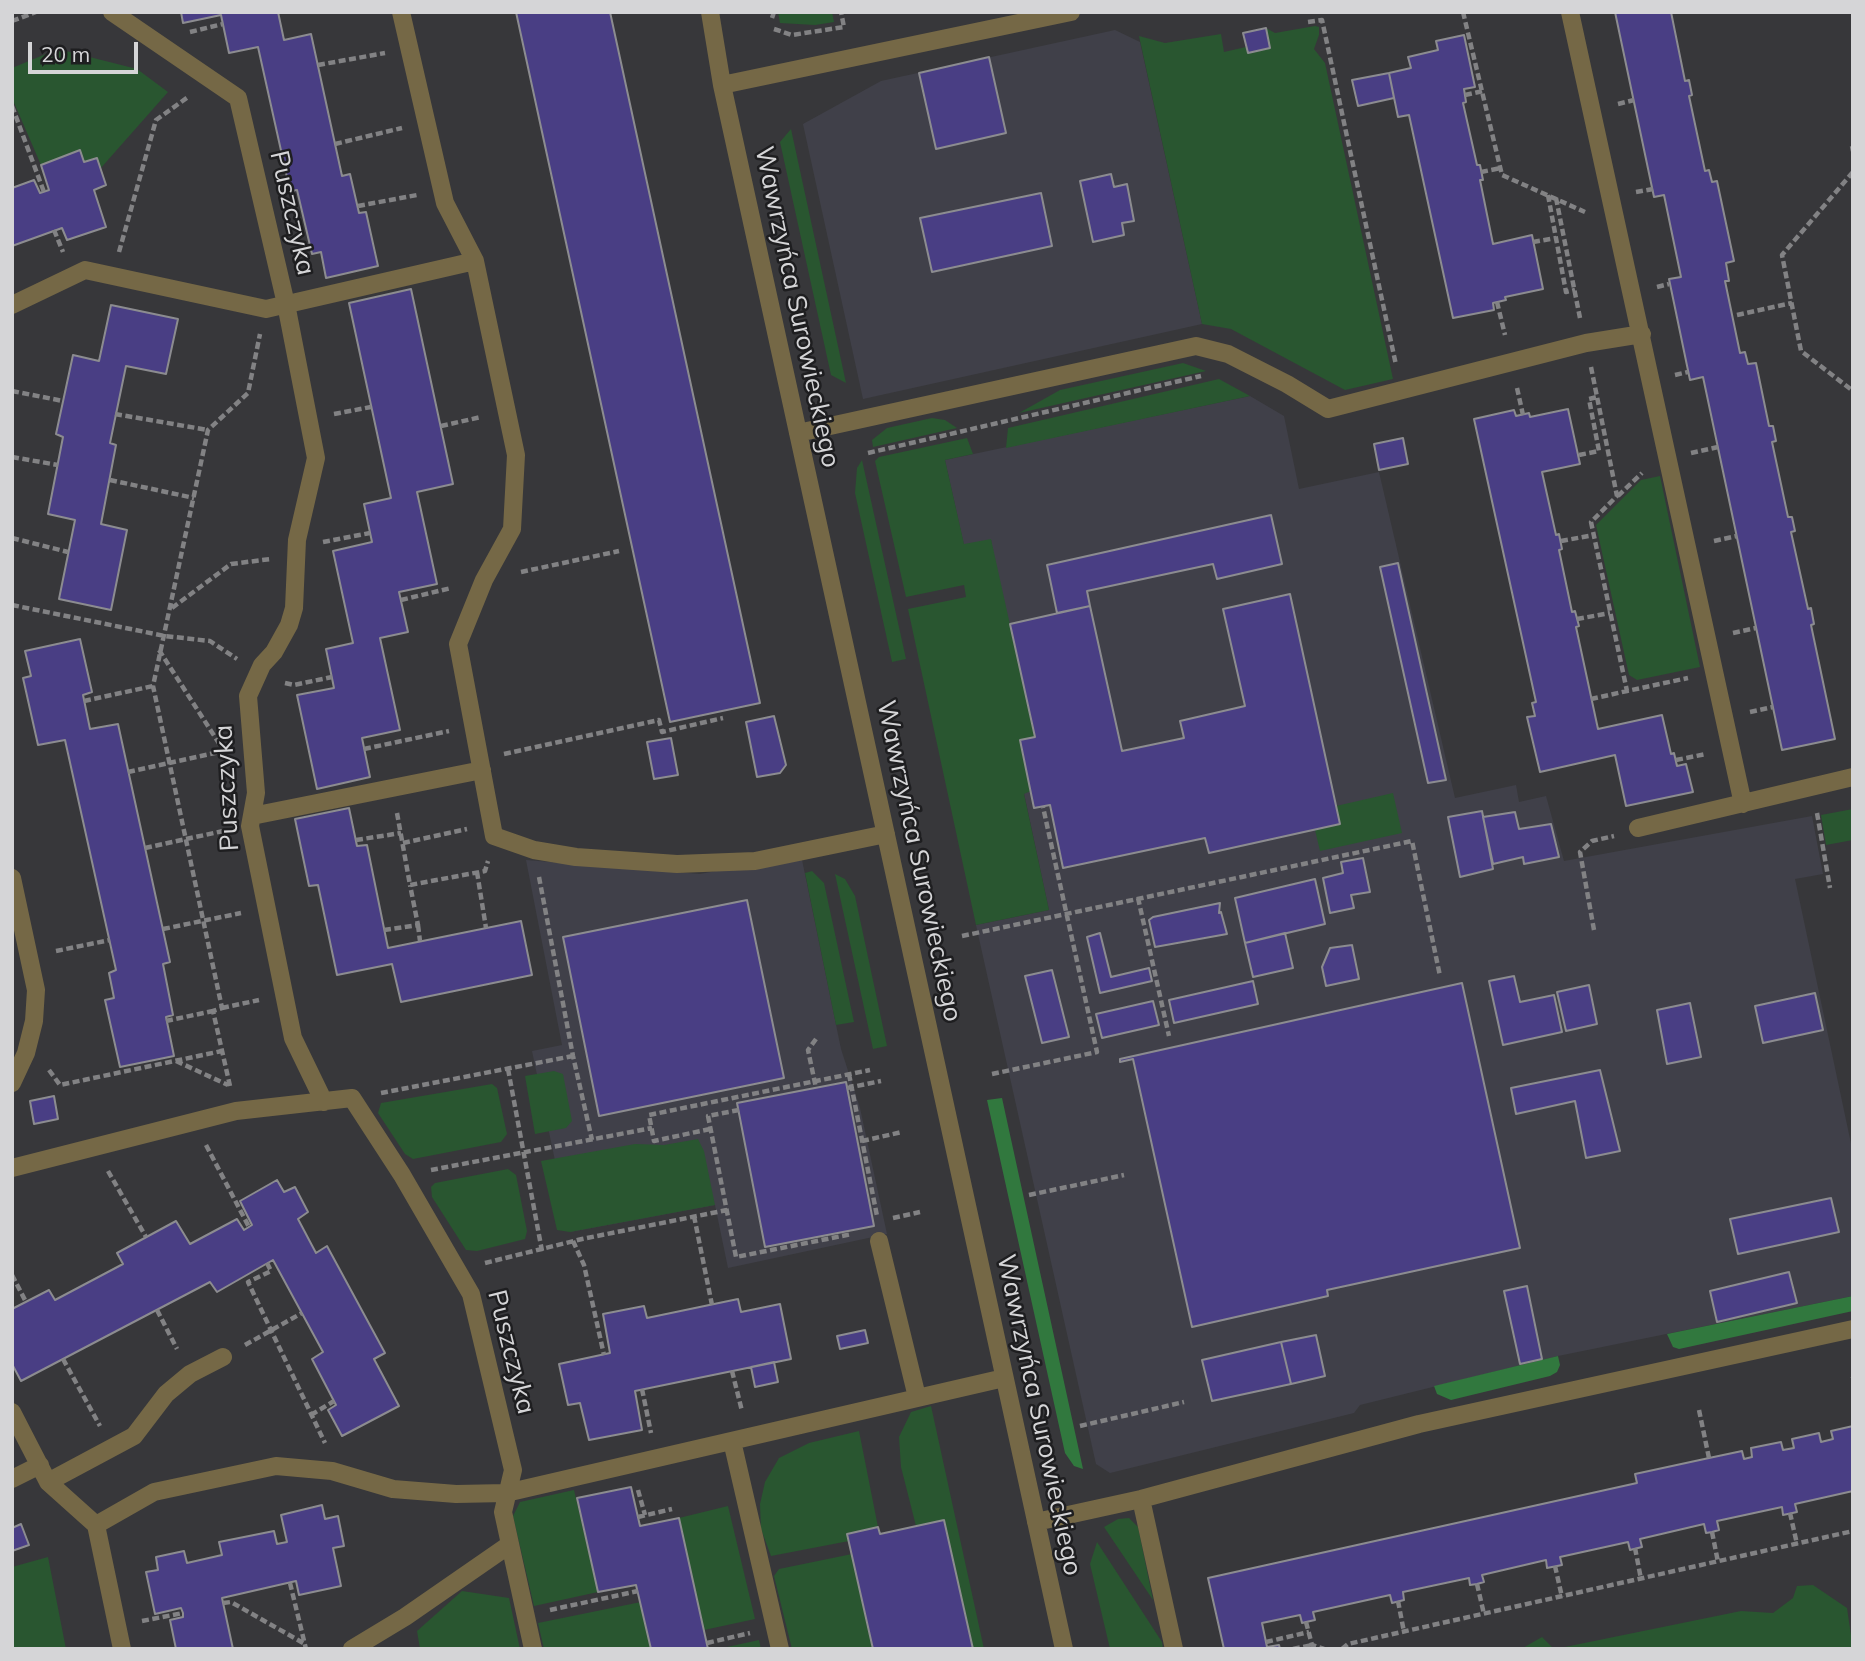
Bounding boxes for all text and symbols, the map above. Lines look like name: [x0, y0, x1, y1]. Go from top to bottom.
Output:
scale bar: [32, 28, 142, 72]
text: 20 m: [41, 41, 90, 67]
street label: Wawrzyńca Surowieckiego: [748, 144, 846, 470]
street label: Puszczyka: [263, 148, 321, 278]
street label: Wawrzyńca Surowieckiego: [870, 698, 968, 1024]
street label: Puszczyka: [208, 724, 246, 852]
street label: Wawrzyńca Surowieckiego: [990, 1252, 1088, 1578]
street label: Puszczyka: [481, 1287, 541, 1417]

